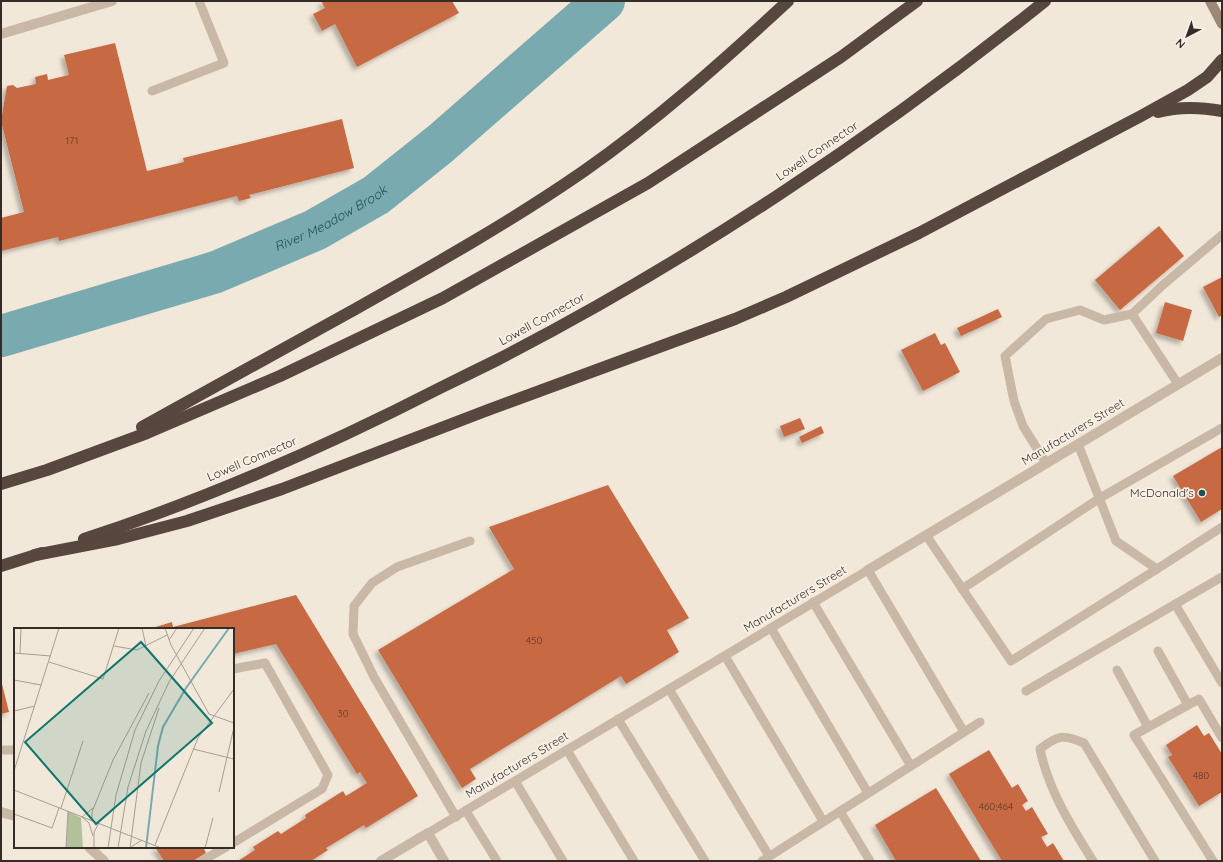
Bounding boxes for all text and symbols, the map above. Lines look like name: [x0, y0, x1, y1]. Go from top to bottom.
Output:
north arrow: [1167, 16, 1207, 56]
text: N: [1173, 36, 1188, 51]
street label: Lowell Connector: [773, 117, 861, 184]
house number: 171: [65, 134, 79, 147]
water label: River Meadow Brook: [272, 181, 391, 254]
street label: Lowell Connector: [496, 289, 588, 348]
street label: Manufacturers Street: [1019, 395, 1127, 468]
street label: Lowell Connector: [205, 433, 299, 484]
place label: McDonald's: [1130, 485, 1194, 500]
marker: McDonald's: [1197, 488, 1207, 498]
street label: Manufacturers Street: [741, 562, 849, 635]
inset map: [14, 628, 234, 848]
house number: 450: [526, 634, 542, 647]
house number: 30: [337, 707, 349, 720]
street label: Manufacturers Street: [463, 728, 571, 801]
house number: 480: [1193, 769, 1209, 782]
house number: 460;464: [979, 800, 1013, 813]

